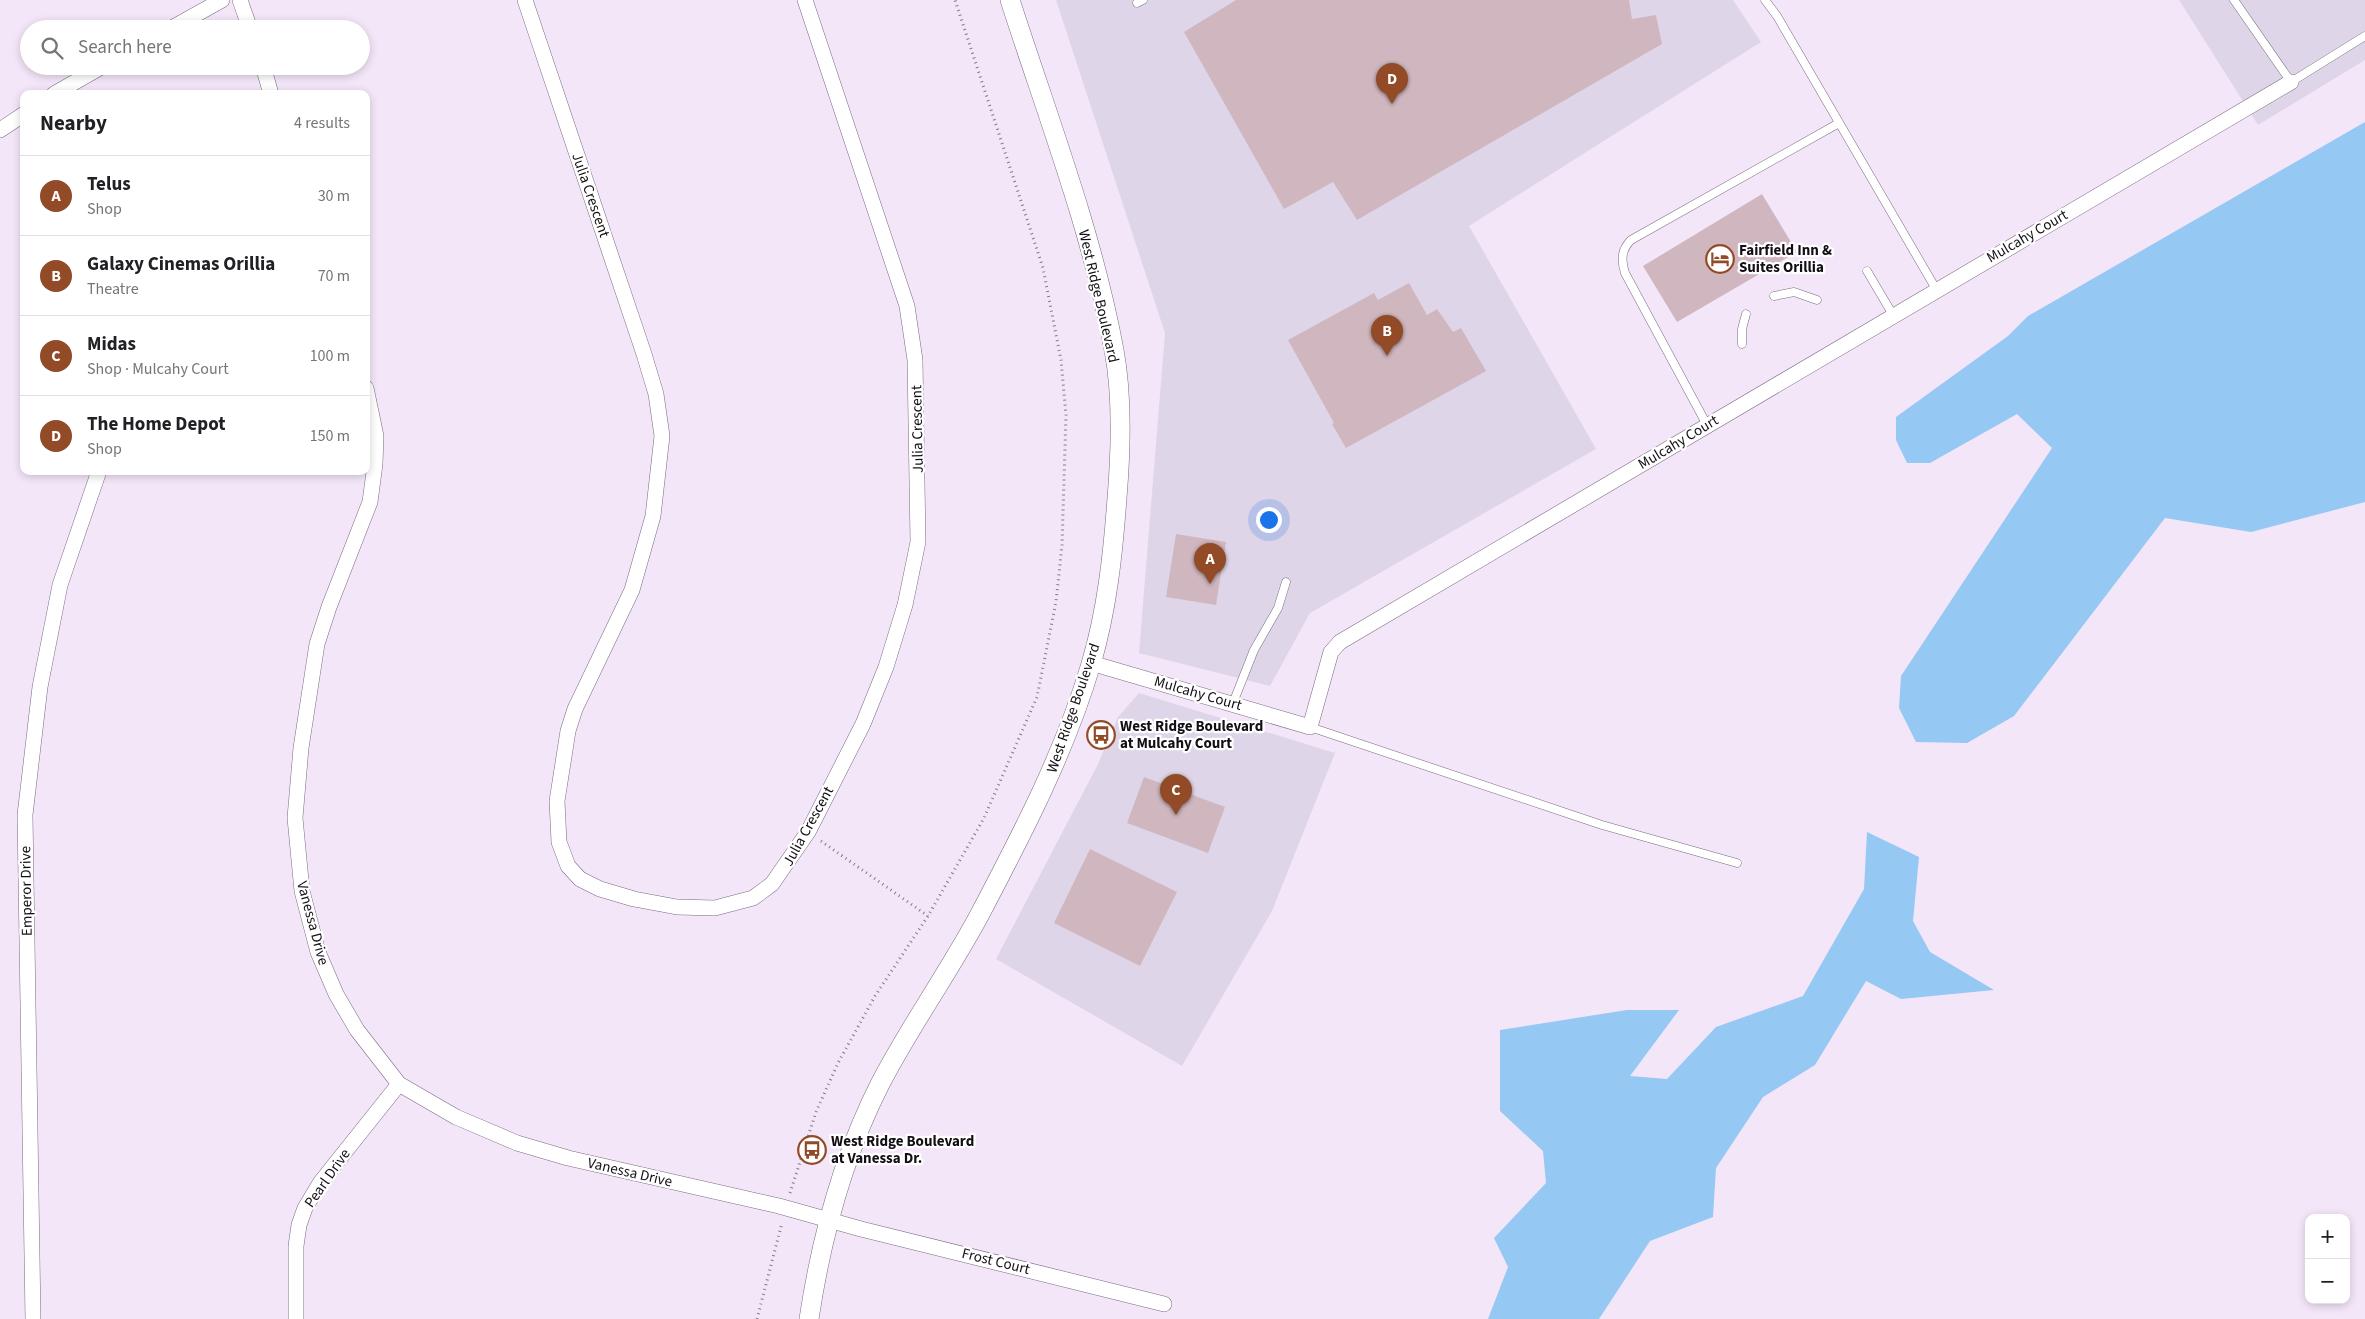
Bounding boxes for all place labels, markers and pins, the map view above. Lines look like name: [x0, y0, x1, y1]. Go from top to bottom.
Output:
pin: D: [1376, 63, 1408, 104]
place label: Fairfield Inn & Suites Orillia: [1739, 240, 1832, 278]
hotel icon: Fairfield Inn & Suites Orillia: [1705, 244, 1735, 274]
pin: B: [1371, 315, 1403, 356]
pin: A: [1194, 543, 1226, 584]
place label: West Ridge Boulevard at Mulcahy Court: [1120, 716, 1263, 754]
bus stop icon: West Ridge Boulevard at Mulcahy Court: [1086, 720, 1116, 750]
pin: C: [1160, 774, 1192, 815]
place label: West Ridge Boulevard at Vanessa Dr.: [831, 1131, 974, 1169]
bus stop icon: West Ridge Boulevard at Vanessa Dr.: [797, 1135, 827, 1165]

